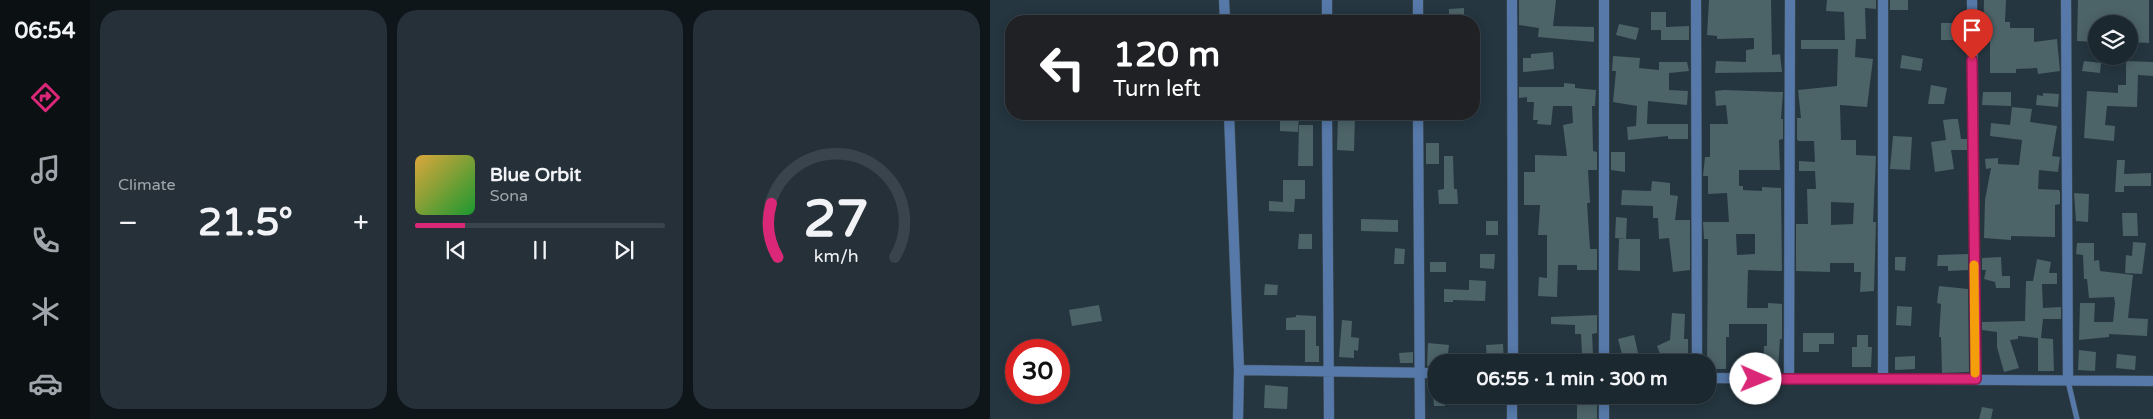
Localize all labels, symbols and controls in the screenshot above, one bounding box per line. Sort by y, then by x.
pin [1951,9,1993,60]
map controls [2088,15,2138,65]
button: layers [2088,15,2138,65]
icon: arrive [1958,16,1986,44]
text: 06:54 [15,18,75,44]
text: 120 m [1113,34,1220,76]
icon: left [1030,35,1095,100]
text: Turn left [1113,76,1201,102]
icon: directions [28,80,63,115]
icon: music [28,152,63,187]
text: Blue Orbit [490,164,581,186]
text: Climate [118,175,176,195]
text: Sona [490,186,528,206]
text: 27 [804,188,869,251]
text: 21.5° [198,200,293,246]
text: − [118,206,138,240]
text: + [353,206,369,240]
icon: phone [28,223,63,258]
icon: previous [442,236,470,264]
icon: pause [526,236,554,264]
icon: next [610,236,638,264]
text: km/h [814,246,859,267]
icon: climate [28,294,63,329]
speed limit sign: 30 [1005,339,1070,404]
position arrow [1729,352,1781,404]
icon: car [28,366,63,401]
text: 06:55 · 1 min · 300 m [1476,368,1668,390]

